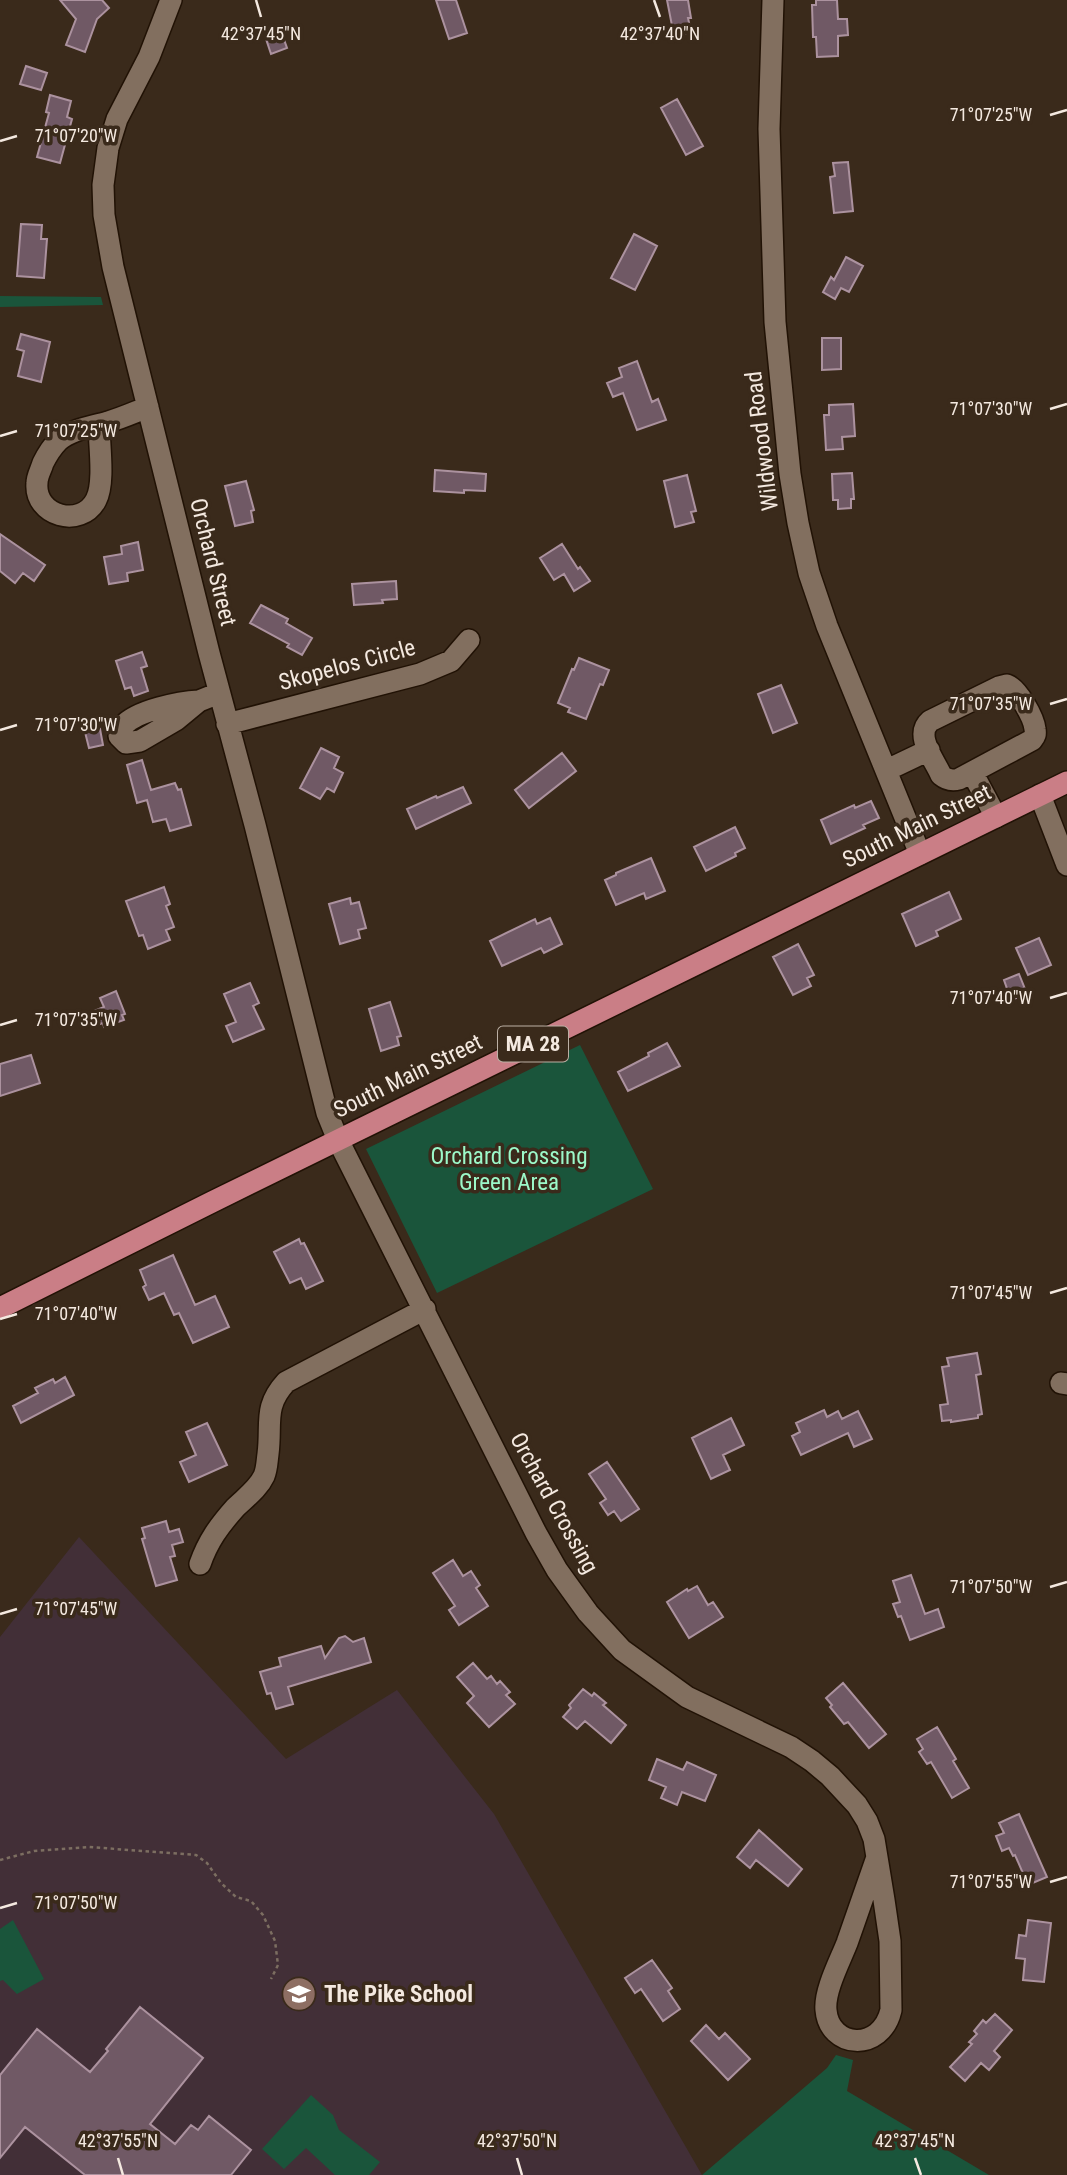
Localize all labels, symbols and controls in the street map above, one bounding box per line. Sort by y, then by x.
text: 42°37'45"N [221,23,301,44]
text: 42°37'40"N [620,23,700,44]
text: 71°07'25"W [950,104,1033,125]
text: 71°07'20"W [35,125,118,146]
street label: Wildwood Road [740,370,784,512]
text: 71°07'30"W [950,398,1033,419]
text: 71°07'25"W [35,420,118,441]
street label: Orchard Street [184,495,242,629]
street label: Skopelos Circle [276,634,418,696]
text: 71°07'35"W [950,693,1033,714]
text: 71°07'30"W [35,714,118,735]
street label: South Main Street [838,778,996,874]
text: 71°07'40"W [950,987,1033,1008]
text: 71°07'35"W [35,1009,118,1030]
road number: MA 28 [498,1026,568,1062]
street label: South Main Street [329,1028,487,1124]
park label: Orchard Crossing Green Area [431,1143,587,1196]
text: 71°07'45"W [950,1282,1033,1303]
text: 71°07'40"W [35,1303,118,1324]
street label: Orchard Crossing [504,1428,604,1578]
text: 71°07'50"W [950,1576,1033,1597]
text: 71°07'45"W [35,1598,118,1619]
text: 71°07'55"W [950,1871,1033,1892]
text: 71°07'50"W [35,1892,118,1913]
school or university icon: The Pike School [280,1975,318,2013]
place label: The Pike School [324,1981,473,2008]
text: 42°37'55"N [78,2130,158,2151]
text: 42°37'50"N [477,2130,557,2151]
text: 42°37'45"N [875,2130,955,2151]

